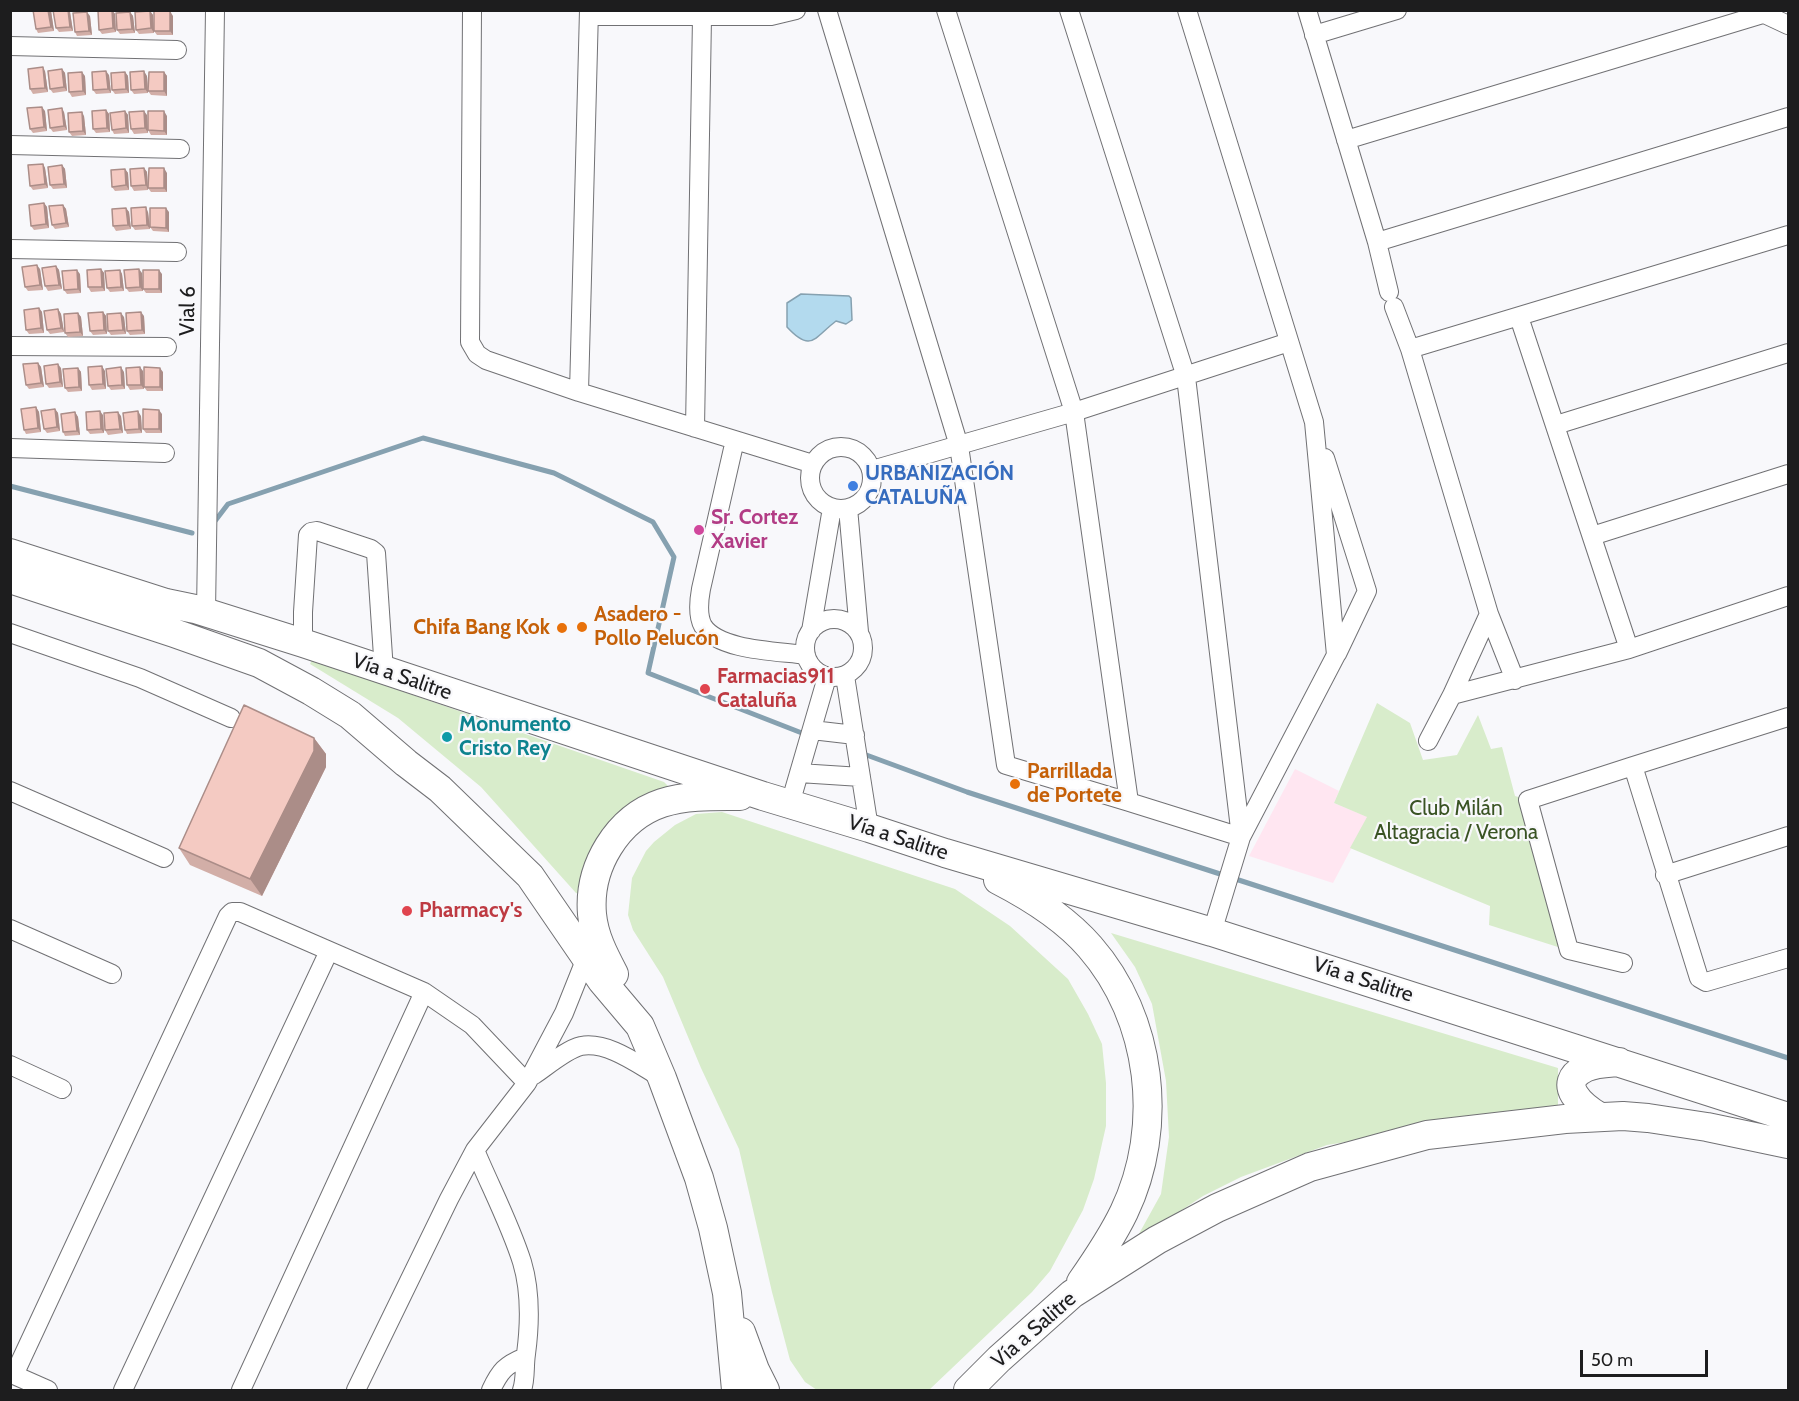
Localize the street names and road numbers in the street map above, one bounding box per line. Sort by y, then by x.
street label: Vial 6 [175,286,201,336]
street label: Vía a Salitre [349,648,455,706]
street label: Vía a Salitre [845,810,951,866]
street label: Vía a Salitre [1310,952,1416,1008]
street label: Vía a Salitre [987,1286,1081,1374]

